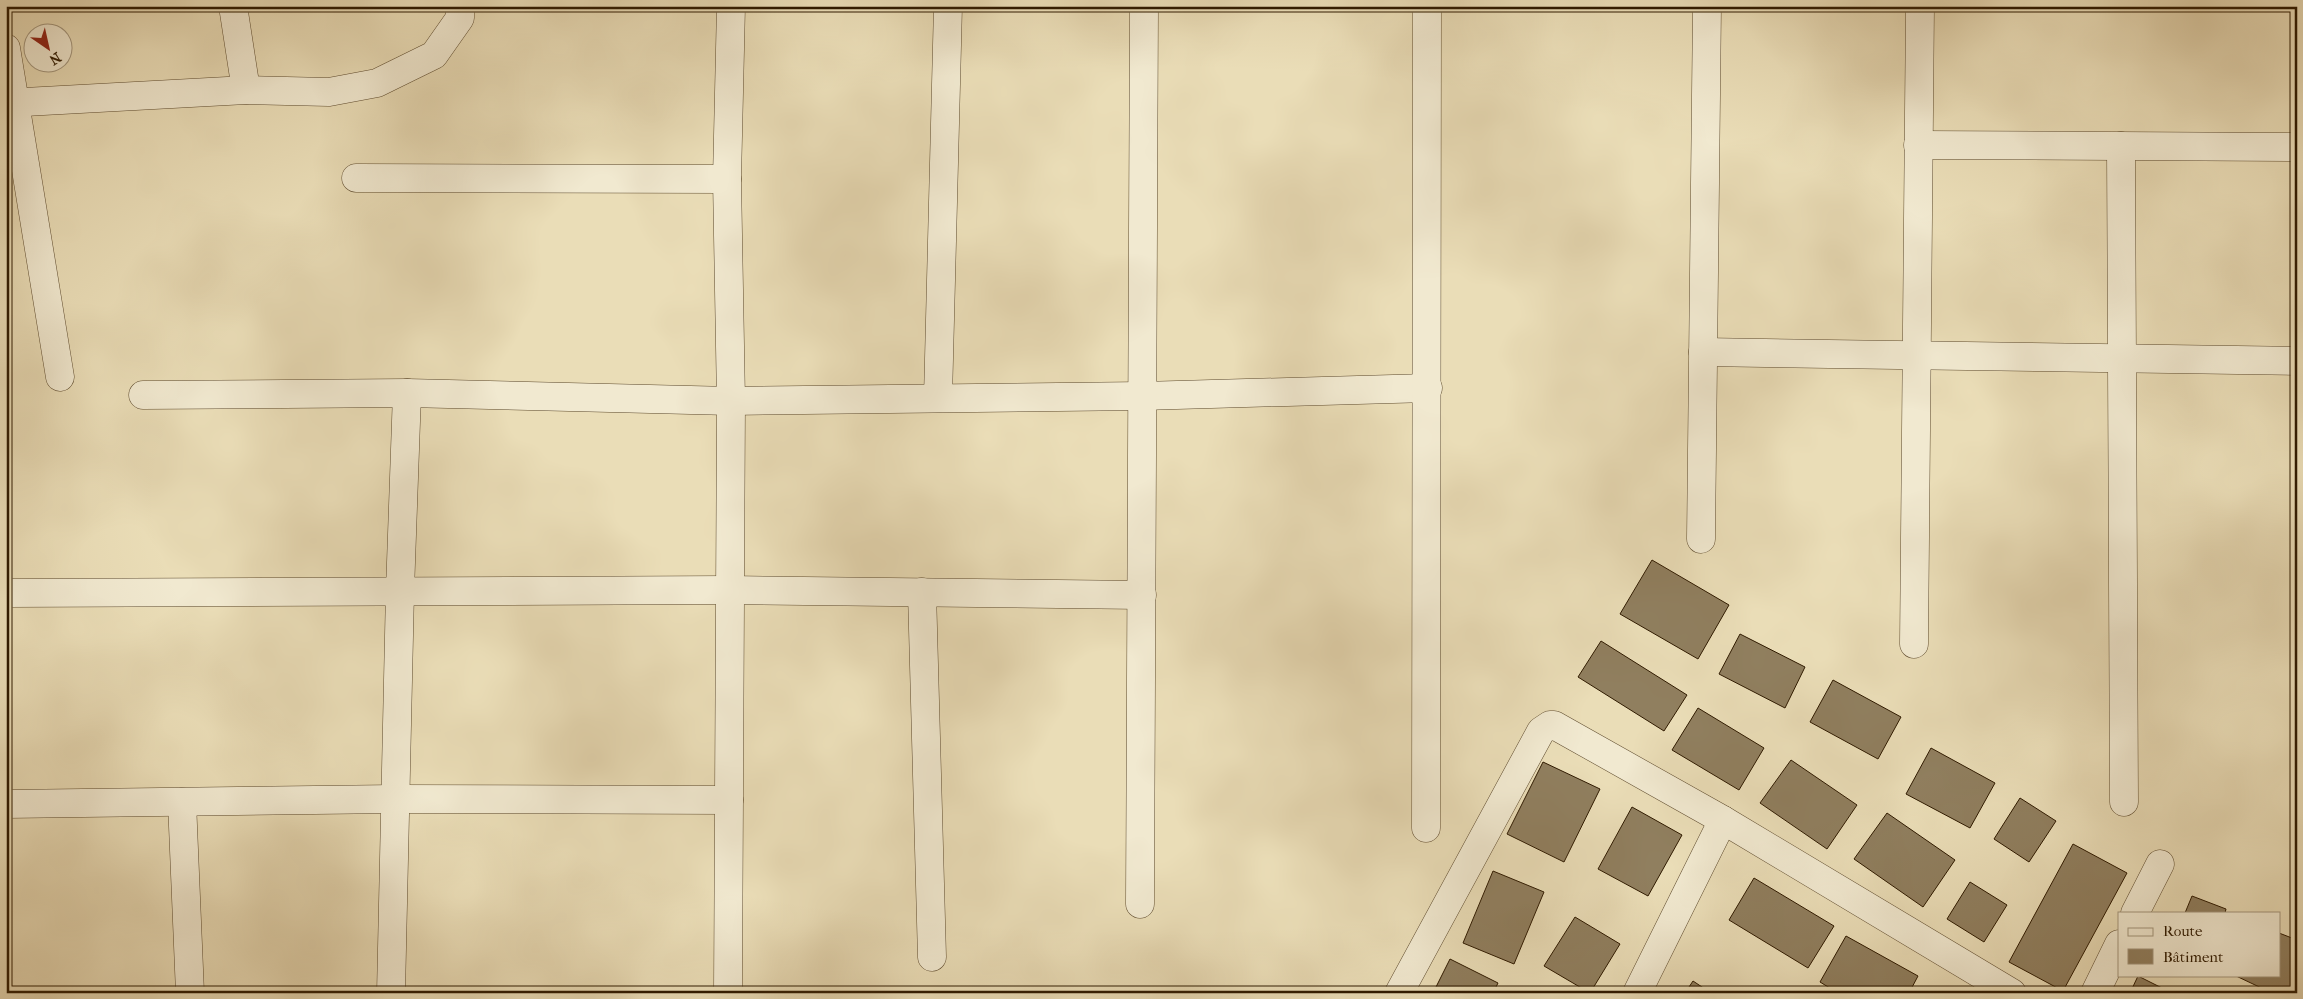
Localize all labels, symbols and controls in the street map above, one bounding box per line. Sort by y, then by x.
north arrow [22,22,72,72]
text: N [46,48,64,69]
legend [2118,912,2280,976]
text: Route [2163,922,2203,940]
text: Bâtiment [2163,948,2224,966]

